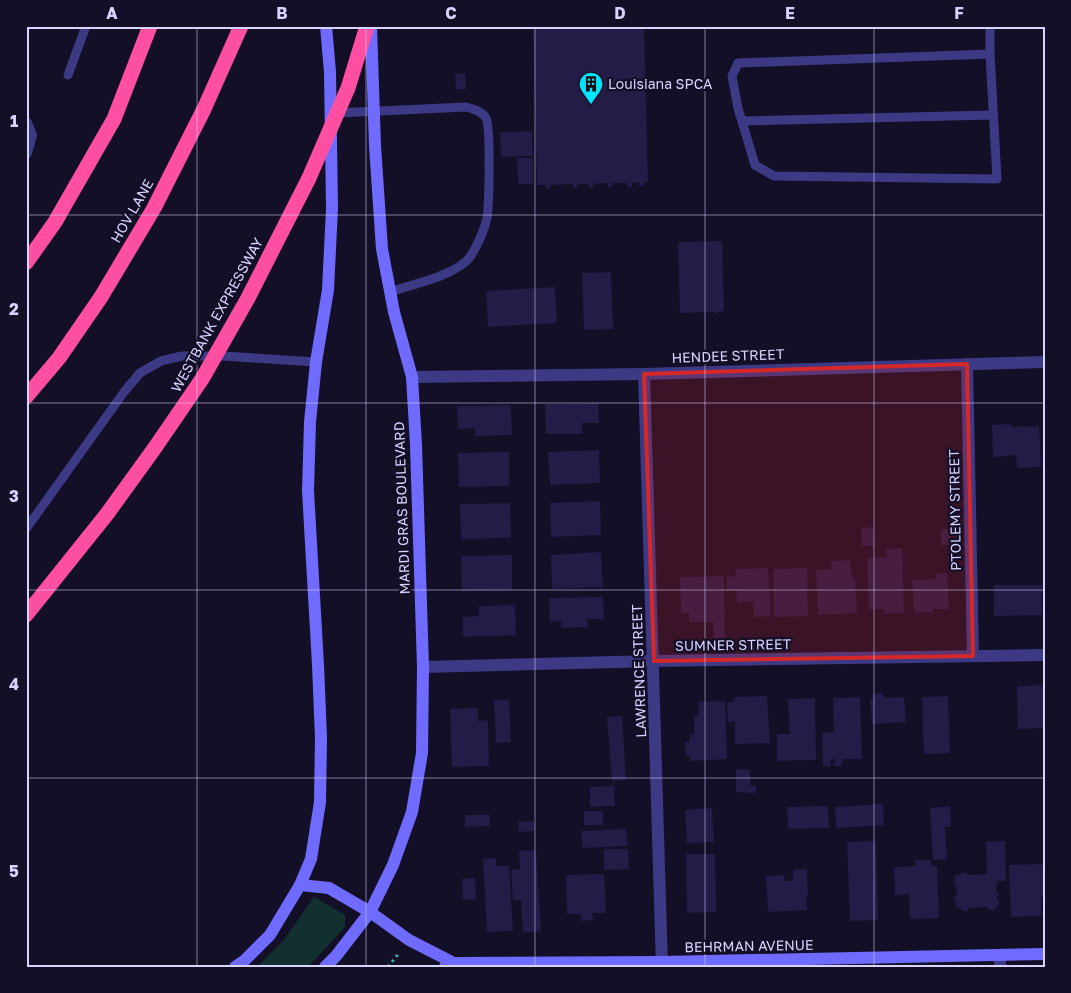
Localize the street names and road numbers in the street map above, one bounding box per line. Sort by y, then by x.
street label: HOV LANE [107,176,157,246]
street label: WESTBANK EXPRESSWAY [167,234,266,395]
street label: HENDEE STREET [671,345,785,366]
street label: MARDI GRAS BOULEVARD [390,421,413,595]
street label: PTOLEMY STREET [945,449,964,571]
street label: LAWRENCE STREET [628,604,649,738]
street label: SUMNER STREET [675,635,792,654]
street label: BEHRMAN AVENUE [684,936,814,955]

